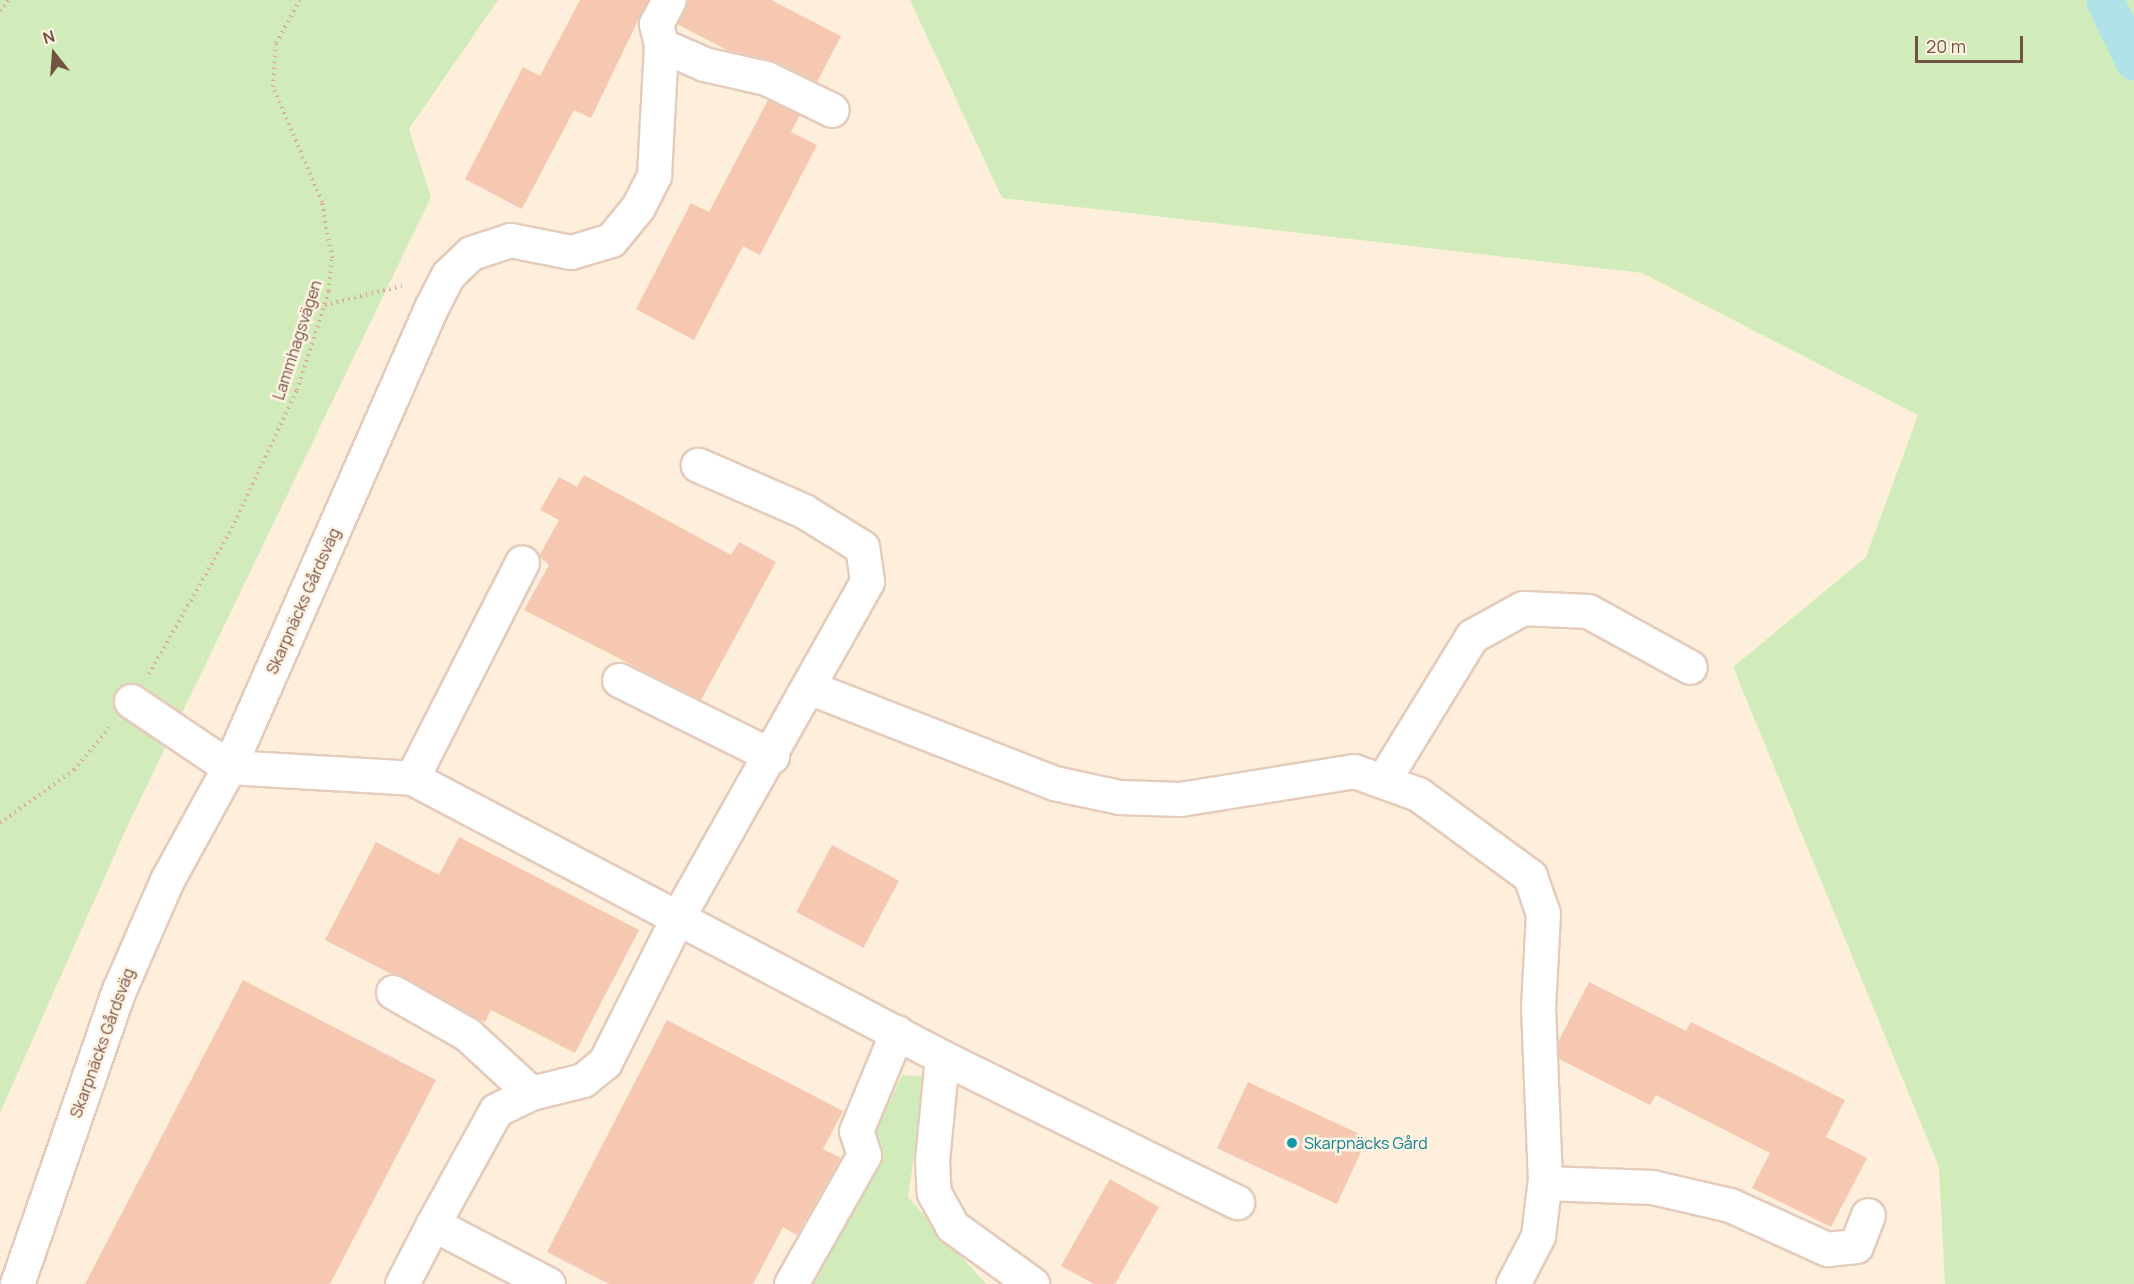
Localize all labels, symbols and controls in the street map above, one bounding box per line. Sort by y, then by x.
north arrow [24,24,84,84]
scale bar [1918,24,2026,62]
text: N [40,25,57,49]
text: 20 m [1926,34,1966,58]
street label: Lammhagsvägen [269,278,325,402]
street label: Skarpnäcks Gårdsväg [262,525,344,677]
street label: Skarpnäcks Gårdsväg [66,966,138,1120]
place label: Skarpnäcks Gård [1304,1133,1428,1153]
marker: Skarpnäcks Gård [1285,1136,1299,1150]

